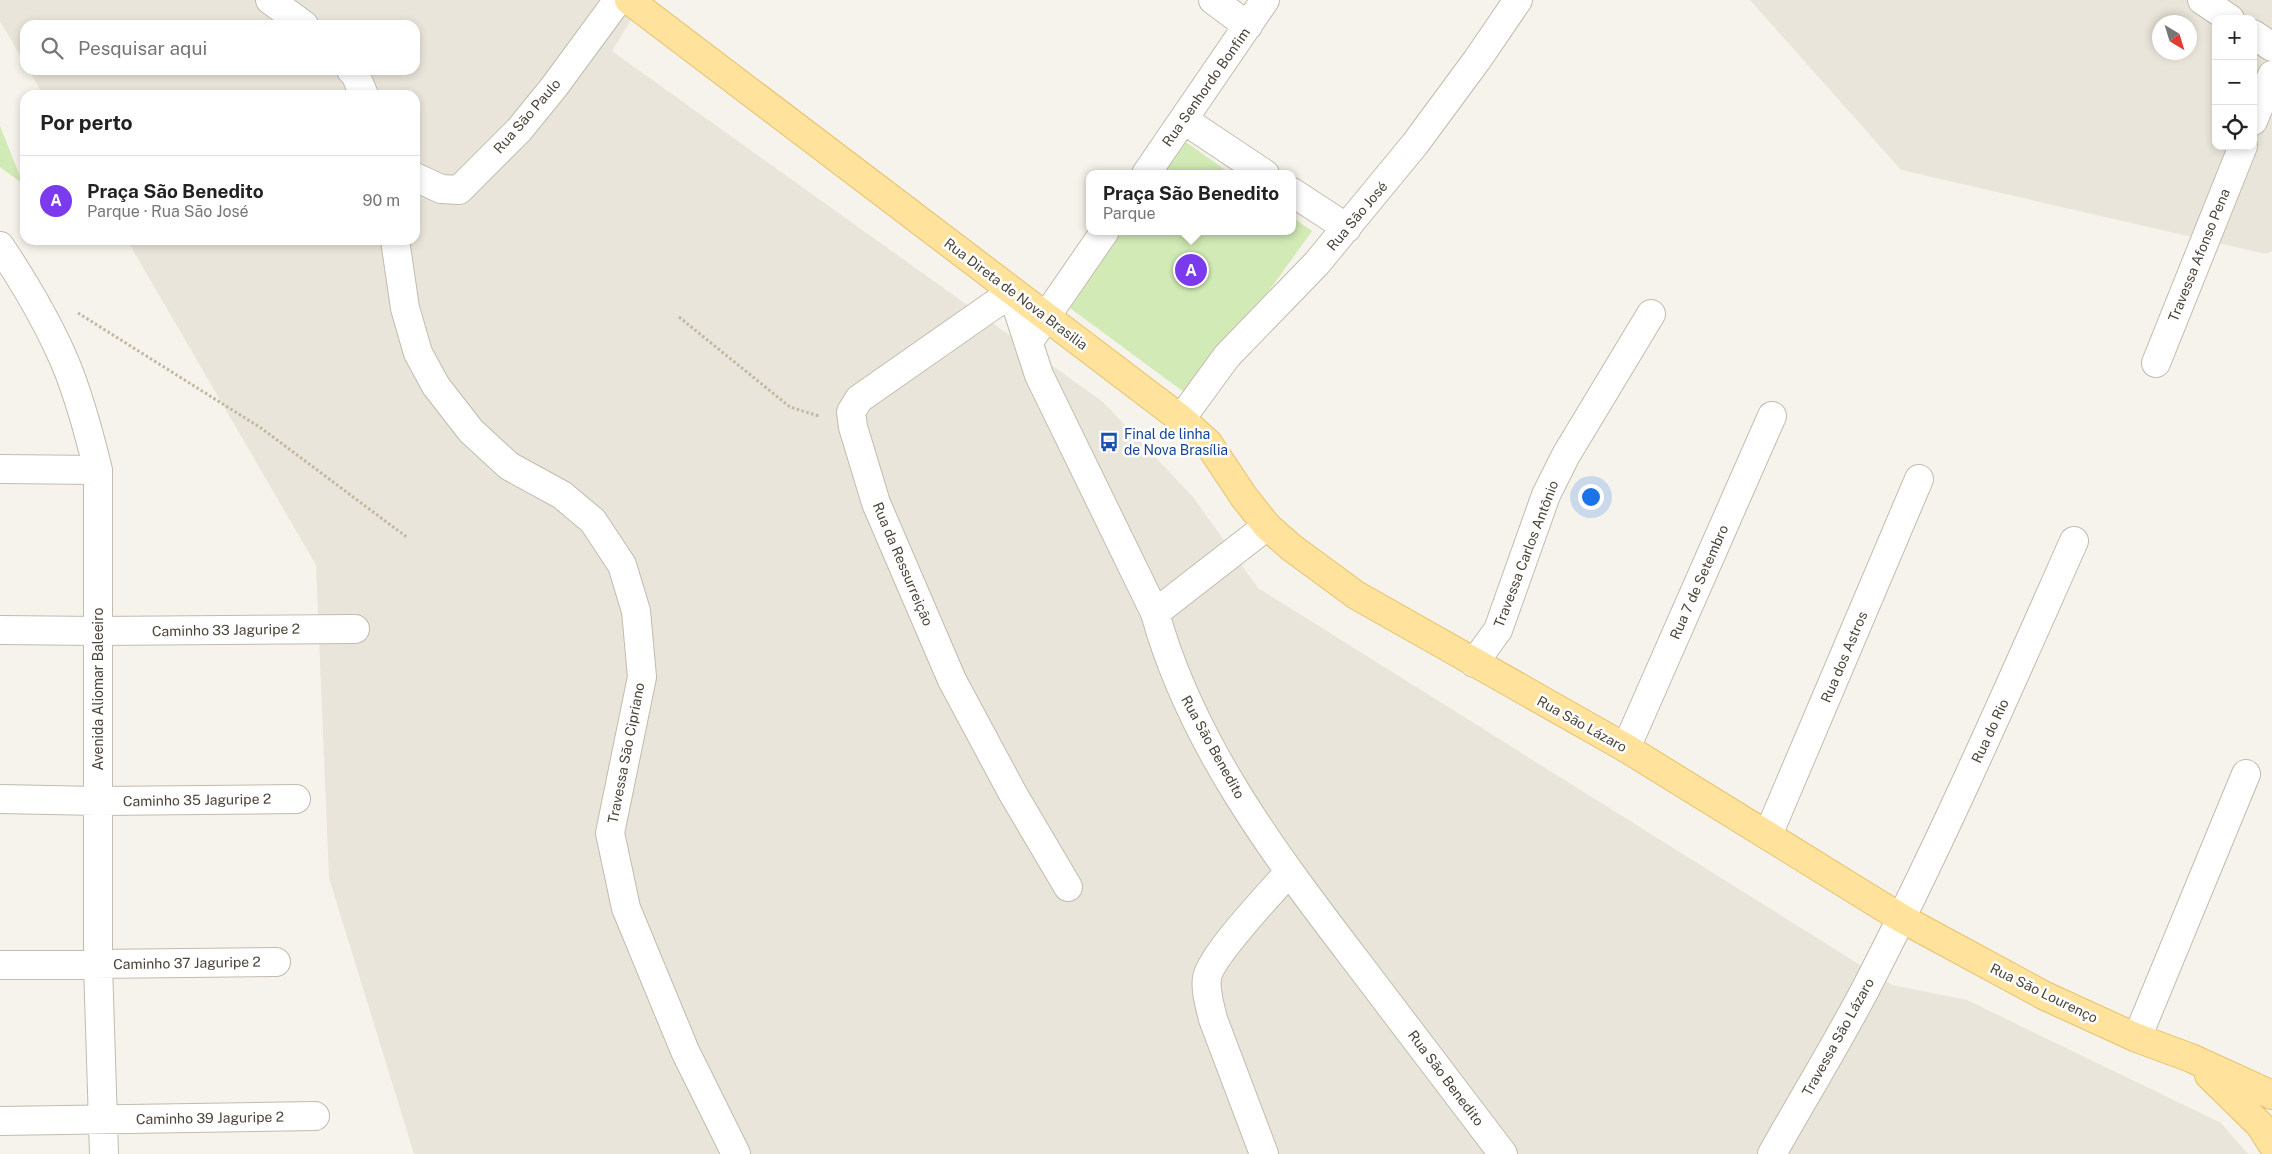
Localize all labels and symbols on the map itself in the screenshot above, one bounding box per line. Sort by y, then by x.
north arrow [2152,15,2197,60]
street label: Rua Senhordo Bonfim [1159,25,1253,149]
street label: Rua São Paulo [490,75,564,157]
street label: Rua São José [1323,178,1391,254]
street label: Travessa Afonso Pena [2165,186,2233,324]
street label: Rua Direta de Nova Brasilia [941,235,1091,353]
pin: A [1175,251,1207,289]
place label: Final de linha de Nova Brasília [1124,426,1228,458]
bus stop icon: Final de linha de Nova Brasília [1098,431,1120,453]
street label: Travessa Carlos Antônio [1491,478,1561,630]
your location [1578,484,1604,510]
street label: Rua da Ressurreição [870,500,936,628]
street label: Rua 7 de Setembro [1667,522,1732,642]
street label: Avenida Aliomar Baleeiro [90,607,106,770]
street label: Rua dos Astros [1818,609,1870,705]
street label: Caminho 33 Jaguripe 2 [152,621,300,639]
street label: Travessa São Cipriano [604,681,648,825]
street label: Rua São Benedito [1178,693,1248,801]
street label: Rua São Lázaro [1534,693,1630,755]
street label: Rua do Rio [1968,696,2012,766]
street label: Caminho 35 Jaguripe 2 [123,791,271,809]
street label: Caminho 37 Jaguripe 2 [113,954,261,972]
street label: Rua São Lourenço [1988,960,2100,1026]
street label: Travessa São Lázaro [1799,975,1877,1099]
street label: Rua São Benedito [1405,1027,1487,1129]
street label: Caminho 39 Jaguripe 2 [136,1109,284,1127]

